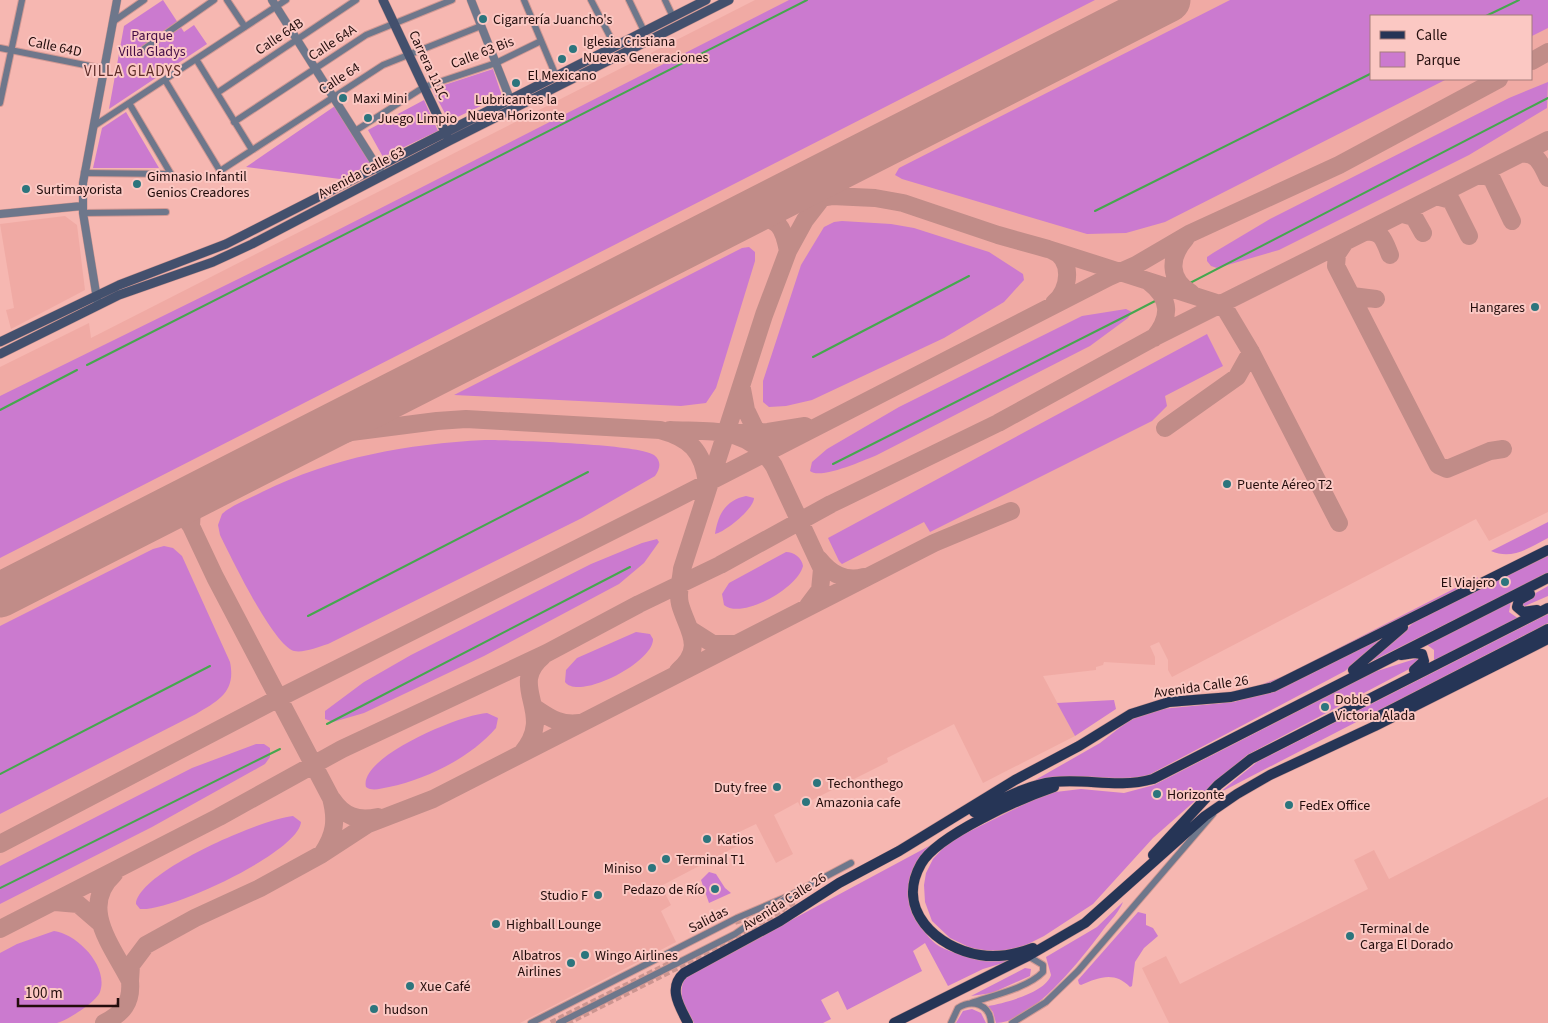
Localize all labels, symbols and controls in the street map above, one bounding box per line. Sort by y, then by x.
place label: Cigarrería Juancho's [493,10,612,30]
street label: Calle 64B [252,13,308,60]
marker: Cigarrería Juancho's [477,13,489,25]
legend [1370,15,1533,80]
street label: Calle 64A [305,20,361,66]
text: Calle [1416,25,1447,46]
park label: Parque Villa Gladys [118,26,186,62]
street label: Carrera 111C [403,27,453,104]
street label: Calle 64D [26,32,84,62]
street label: Calle 63 Bis [448,32,517,74]
place label: Iglesia Cristiana Nuevas Generaciones [583,32,708,68]
marker: Iglesia Cristiana Nuevas Generaciones [567,43,579,55]
text: Parque [1416,50,1460,71]
marker: El Mexicano [556,53,568,65]
street label: Calle 64 [315,58,364,100]
district label: VILLA GLADYS [84,61,182,82]
place label: El Mexicano [527,66,597,86]
marker: Lubricantes la Nueva Horizonte [510,77,522,89]
place label: Maxi Mini [353,89,407,109]
place label: Lubricantes la Nueva Horizonte [467,90,565,126]
marker: Maxi Mini [337,92,349,104]
place label: Juego Limpio [378,109,457,129]
marker: Juego Limpio [362,112,374,124]
street label: Avenida Calle 63 [315,142,408,204]
place label: Gimnasio Infantil Genios Creadores [147,167,249,203]
marker: Gimnasio Infantil Genios Creadores [131,178,143,190]
place label: Surtimayorista [36,180,122,200]
marker: Surtimayorista [20,183,32,195]
place label: Hangares [1470,298,1525,318]
marker: Hangares [1529,301,1541,313]
place label: Puente Aéreo T2 [1237,475,1333,495]
marker: Puente Aéreo T2 [1221,478,1233,490]
place label: El Viajero [1441,573,1495,593]
marker: El Viajero [1499,576,1511,588]
street label: Avenida Calle 26 [1152,670,1250,704]
place label: Doble Victoria Alada [1335,690,1415,726]
marker: Doble Victoria Alada [1319,701,1331,713]
place label: Techonthego [827,774,903,794]
marker: Techonthego [811,777,823,789]
place label: Duty free [714,778,767,798]
marker: Duty free [771,781,783,793]
place label: Horizonte [1167,785,1225,805]
marker: Horizonte [1151,788,1163,800]
place label: Amazonia cafe [816,793,901,813]
marker: Amazonia cafe [800,796,812,808]
place label: FedEx Office [1299,796,1370,816]
marker: FedEx Office [1283,799,1295,811]
place label: Katios [717,830,754,850]
marker: Katios [701,833,713,845]
place label: Terminal T1 [676,850,745,870]
marker: Terminal T1 [660,853,672,865]
place label: Miniso [604,859,642,879]
marker: Miniso [646,862,658,874]
street label: Avenida Calle 26 [739,868,830,936]
place label: Pedazo de Río [623,880,705,900]
marker: Pedazo de Río [709,883,721,895]
place label: Studio F [540,886,588,906]
marker: Studio F [592,889,604,901]
street label: Salidas [685,901,732,938]
place label: Highball Lounge [506,915,601,935]
marker: Highball Lounge [490,918,502,930]
place label: Terminal de Carga El Dorado [1360,919,1453,955]
marker: Terminal de Carga El Dorado [1344,930,1356,942]
place label: Albatros Airlines [513,946,561,982]
place label: Wingo Airlines [595,946,678,966]
marker: Wingo Airlines [579,949,591,961]
marker: Albatros Airlines [565,957,577,969]
scale bar [18,976,118,1008]
place label: Xue Café [420,977,470,997]
marker: Xue Café [404,980,416,992]
text: 100 m [25,983,63,1004]
place label: hudson [384,1000,428,1020]
marker: hudson [368,1003,380,1015]

